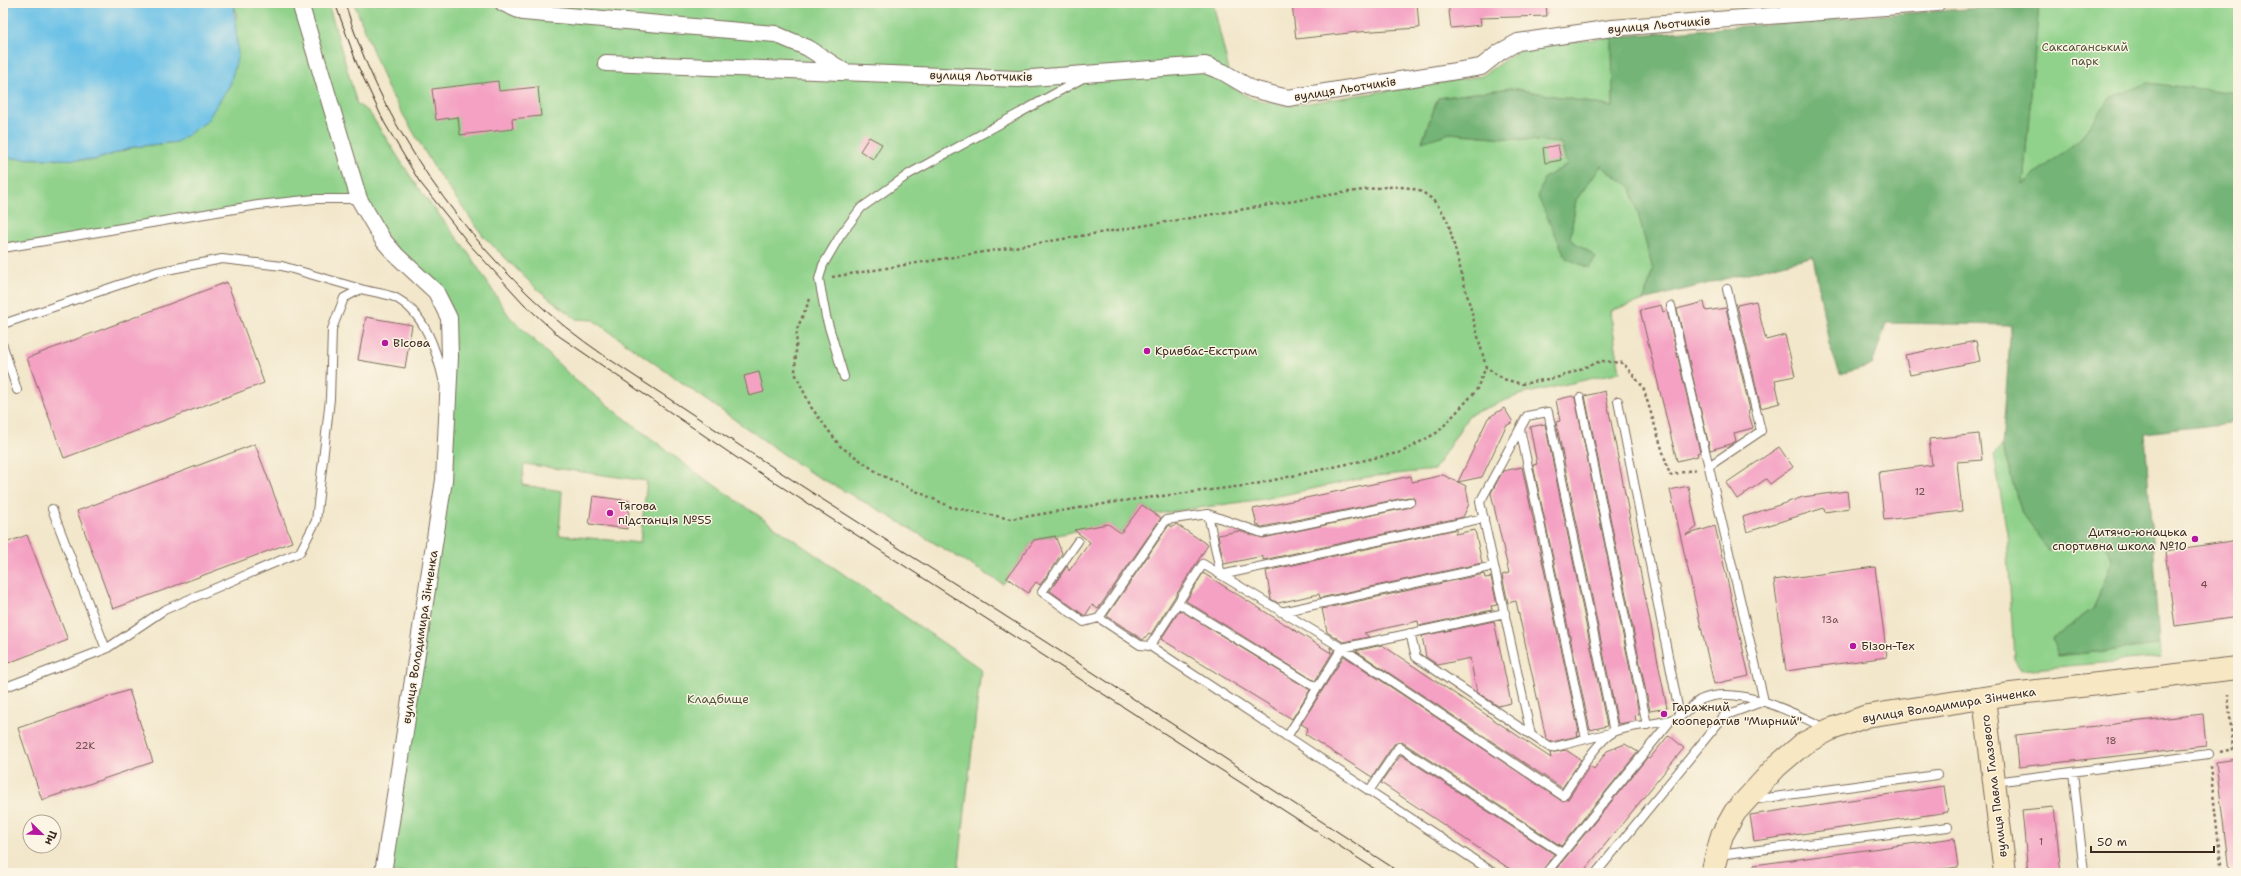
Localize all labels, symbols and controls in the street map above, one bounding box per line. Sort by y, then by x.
street label: вулиця Льотчиків [1607,13,1711,37]
park label: Саксаганський парк [2042,39,2129,69]
street label: вулиця Льотчиків [929,67,1033,85]
street label: вулиця Льотчиків [1293,73,1397,105]
place label: Вісова [393,335,431,351]
marker: Вісова [380,338,390,348]
place label: Кривбас-Екстрим [1155,343,1257,359]
marker: Кривбас-Екстрим [1142,346,1152,356]
house number: 12 [1915,485,1925,498]
place label: Тягова підстанція №55 [618,498,712,528]
marker: Тягова підстанція №55 [605,508,615,518]
place label: Дитячо-юнацька спортивна школа №10 [2052,524,2188,554]
marker: Дитячо-юнацька спортивна школа №10 [2190,534,2200,544]
street label: вулиця Володимира Зінченка [398,549,442,725]
house number: 4 [2201,578,2208,591]
house number: 13а [1822,613,1839,626]
place label: Бізон-Тех [1861,638,1915,654]
marker: Бізон-Тех [1848,641,1858,651]
street label: вулиця Володимира Зінченка [1861,683,2037,727]
park label: Кладбище [687,691,749,707]
place label: Гаражний кооператив "Мирний" [1672,699,1802,729]
marker: Гаражний кооператив "Мирний" [1659,709,1669,719]
street label: вулиця Павла Глазового [1977,714,2011,858]
house number: 18 [2105,734,2117,747]
house number: 22К [75,739,96,752]
north arrow [22,814,62,854]
text: Пн [41,828,60,847]
scale bar [2091,828,2214,854]
text: 50 m [2097,834,2127,850]
house number: 1 [2039,835,2043,848]

